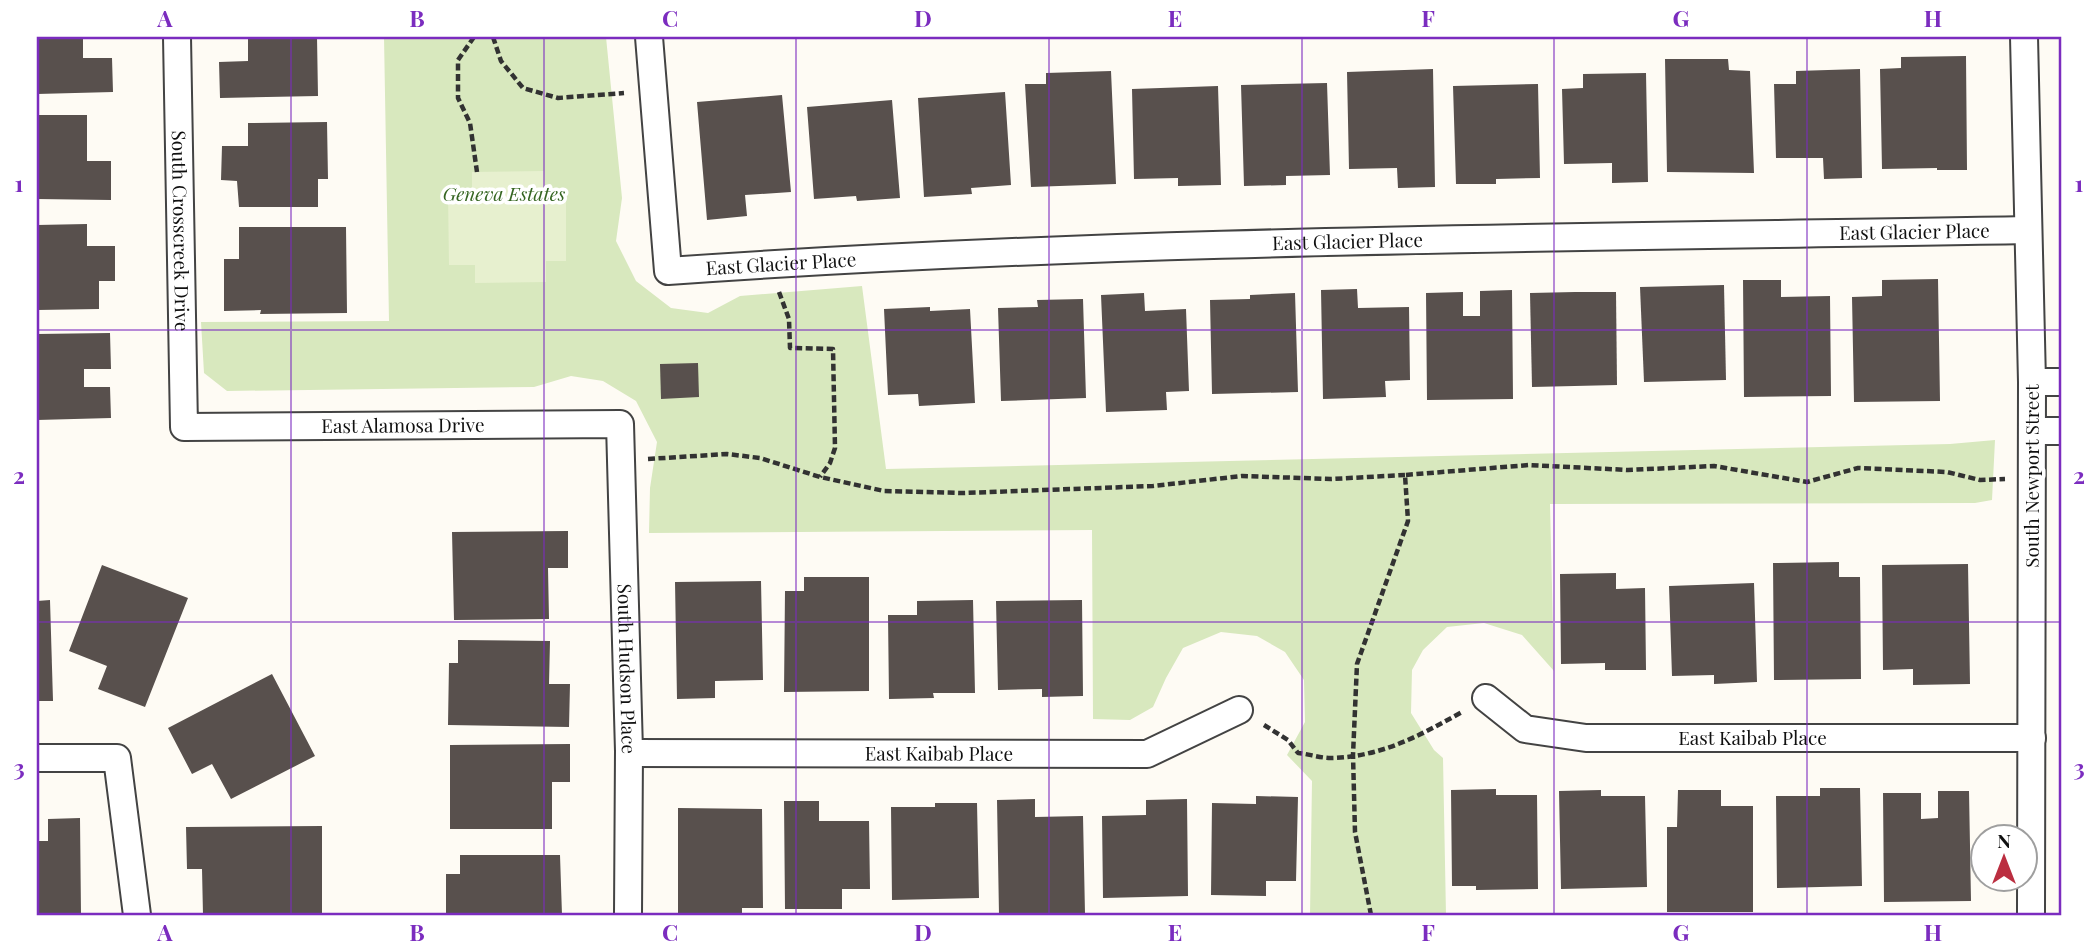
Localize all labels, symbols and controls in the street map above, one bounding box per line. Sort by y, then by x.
text: A [156,2,173,33]
text: B [409,2,425,33]
text: C [662,2,678,33]
text: D [914,2,932,33]
text: E [1168,2,1182,33]
text: F [1421,2,1435,33]
text: G [1673,2,1690,33]
text: H [1924,2,1942,33]
street label: South Crosscreek Drive [167,130,196,332]
text: 1 [15,167,24,198]
text: 1 [2075,167,2084,198]
park label: Geneva Estates [443,180,565,206]
street label: East Glacier Place [1839,217,1990,245]
street label: East Glacier Place [1272,226,1423,255]
street label: East Glacier Place [705,245,857,280]
street label: South Newport Street [2018,384,2044,568]
street label: East Alamosa Drive [321,411,485,438]
text: 2 [13,459,25,490]
text: 2 [2073,459,2085,490]
street label: South Hudson Place [612,583,643,754]
street label: East Kaibab Place [1678,724,1827,750]
street label: East Kaibab Place [865,739,1013,766]
text: 3 [13,751,25,782]
text: 3 [2073,751,2085,782]
north arrow [1968,822,2038,892]
text: N [1997,827,2011,853]
text: A [156,916,173,947]
text: B [409,916,425,947]
text: C [662,916,678,947]
text: D [914,916,932,947]
text: E [1168,916,1182,947]
text: F [1421,916,1435,947]
text: G [1673,916,1690,947]
text: H [1924,916,1942,947]

